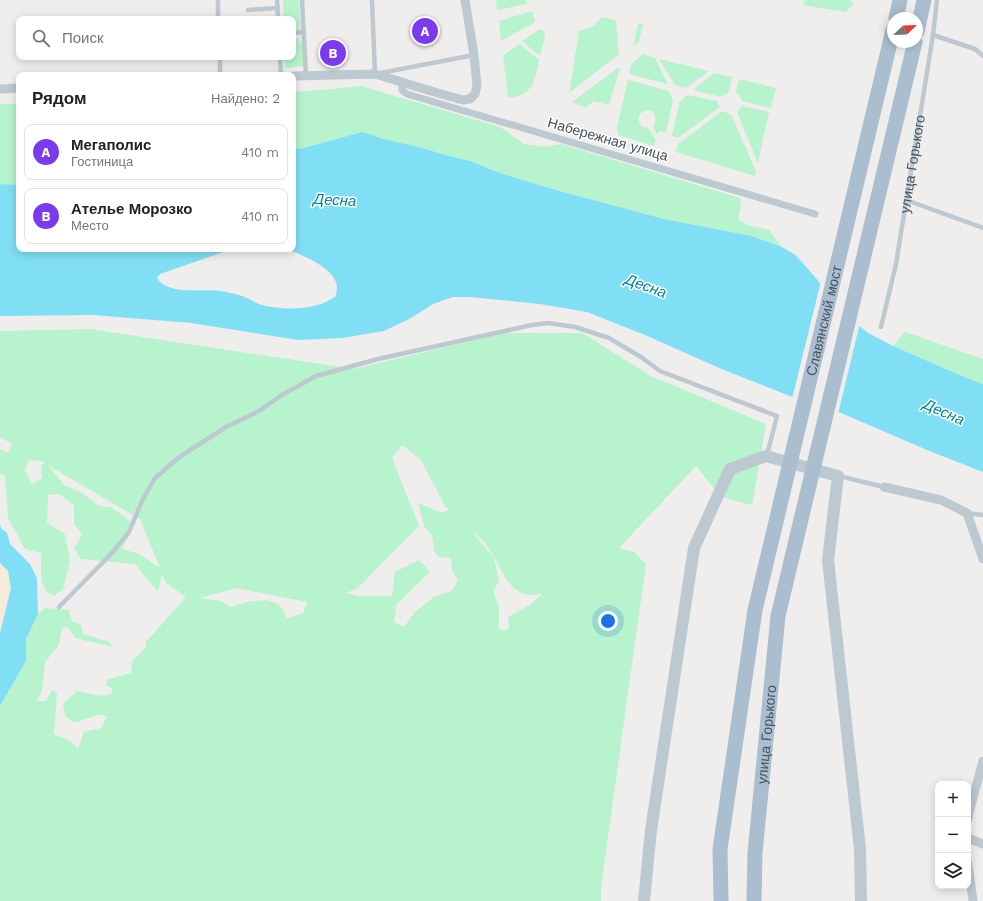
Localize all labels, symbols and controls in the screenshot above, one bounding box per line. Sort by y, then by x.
north arrow [887,12,923,48]
search box [16,16,296,60]
pin: A [412,16,438,46]
icon: search [30,27,52,49]
text: Поиск [62,29,104,47]
pin: B [320,38,346,68]
text: Рядом [32,88,87,108]
text: Найдено: 2 [211,91,280,106]
street label: улица Горького [896,113,928,214]
street label: Набережная улица [546,114,670,164]
text: Мегаполис [71,136,151,154]
text: A [42,145,50,160]
text: 410 m [241,145,279,160]
text: Гостиница [71,154,133,169]
water label: Десна [311,190,357,210]
text: Ателье Морозко [71,200,192,218]
text: B [42,209,50,224]
text: 410 m [241,209,279,224]
text: Место [71,218,109,233]
street label: Славянский мост [803,263,845,378]
water label: Десна [621,270,669,302]
water label: Десна [919,394,967,429]
your location [598,611,618,631]
street label: улица Горького [754,684,779,785]
map controls [935,781,971,889]
button: + [935,781,971,817]
button: − [935,817,971,853]
button: layers [935,853,971,889]

